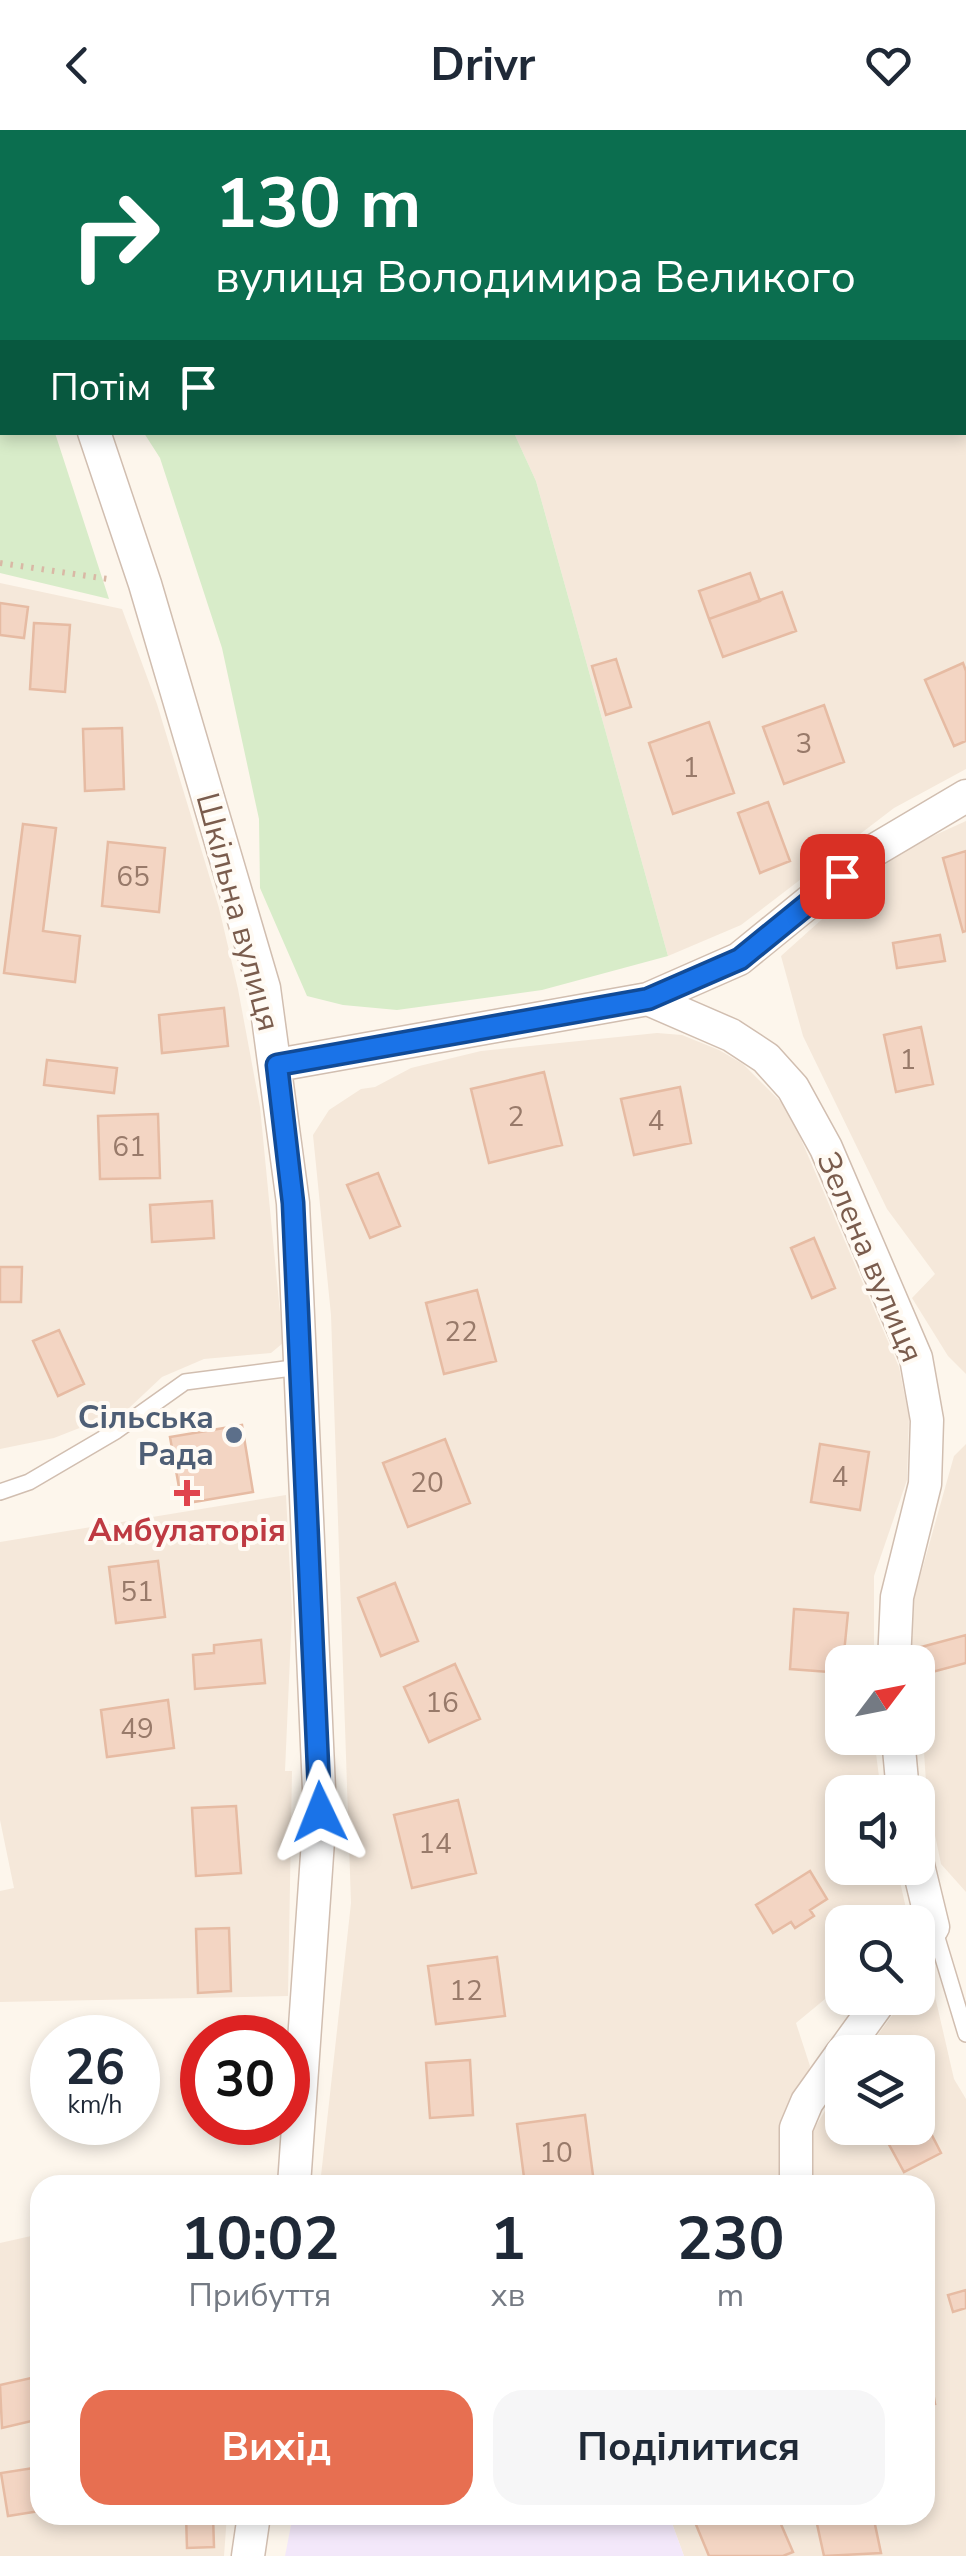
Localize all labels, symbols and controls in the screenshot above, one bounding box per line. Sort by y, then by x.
text: Drivr [431,35,535,96]
icon: back [50,38,105,93]
icon: heart [861,38,916,93]
text: 130 m [215,156,421,252]
icon: right [50,170,180,300]
text: вулиця Володимира Великого [215,247,856,308]
icon: arrive [171,360,226,415]
text: Потім [50,362,151,413]
house number: 3 [796,725,812,763]
house number: 1 [683,749,699,787]
street label: Шкільна вулиця [186,788,290,1036]
pin [800,834,885,919]
icon: arrive [815,849,870,904]
house number: 65 [116,858,150,896]
house number: 1 [900,1041,916,1079]
house number: 2 [508,1098,524,1136]
house number: 4 [648,1102,664,1140]
house number: 61 [112,1128,146,1166]
street label: Зелена вулиця [806,1145,934,1369]
house number: 22 [444,1313,478,1351]
place label: Сільська Рада [78,1396,214,1476]
marker: Сільська Рада [223,1424,245,1446]
house number: 4 [832,1458,848,1496]
house number: 20 [410,1464,444,1502]
marker: Амбулаторія [174,1480,200,1506]
place label: Амбулаторія [88,1509,286,1552]
house number: 51 [120,1573,154,1611]
north arrow [825,1645,935,1755]
map controls [825,1645,935,2145]
house number: 16 [425,1684,459,1722]
house number: 49 [120,1710,154,1748]
position arrow [268,1760,372,1864]
button: sound [825,1775,935,1885]
house number: 14 [418,1825,452,1863]
button: search [825,1905,935,2015]
house number: 12 [449,1972,483,2010]
speed limit sign: 30 [180,2015,310,2145]
text: 26 [65,2033,125,2102]
button: layers [825,2035,935,2145]
text: km/h [67,2088,123,2122]
house number: 10 [539,2134,573,2172]
text: 10:02 [181,2198,339,2280]
text: 1 [490,2198,526,2280]
text: 230 [676,2198,784,2280]
text: Прибуття [189,2274,331,2317]
text: хв [491,2274,525,2317]
text: m [717,2274,744,2317]
button: Вихід [80,2390,473,2505]
button: Поділитися [493,2390,885,2505]

